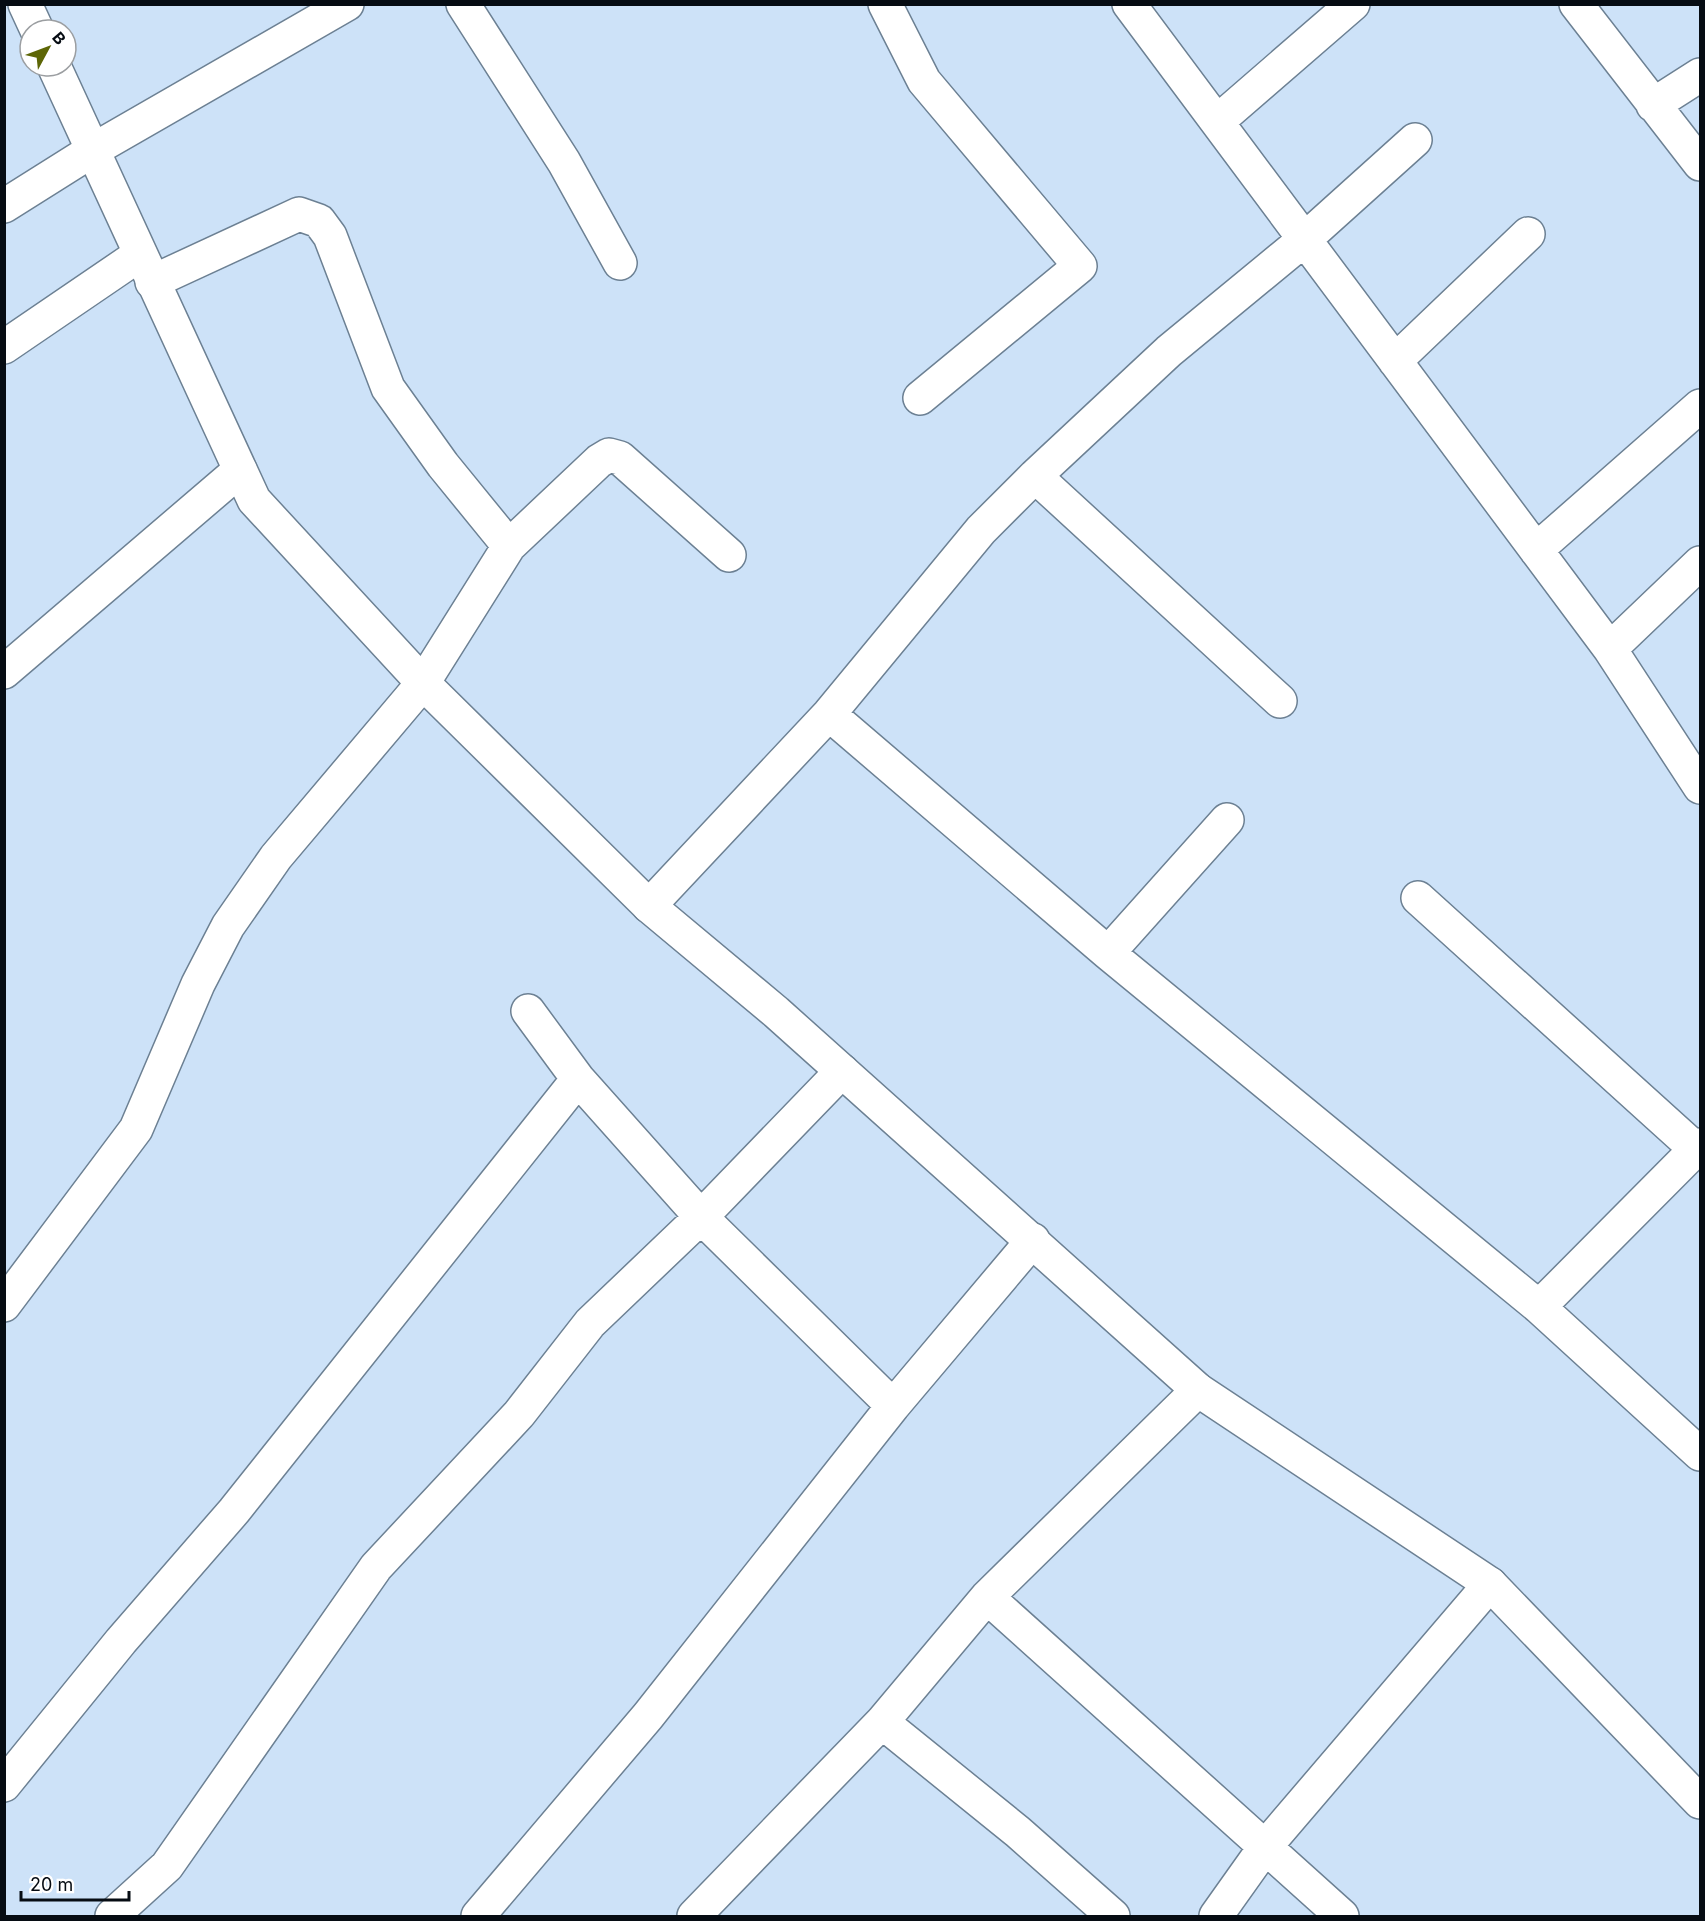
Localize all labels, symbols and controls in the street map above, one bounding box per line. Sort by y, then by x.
north arrow [18,18,78,78]
text: B [48,28,70,49]
scale bar [21,1864,129,1902]
text: 20 m [30,1874,73,1895]

